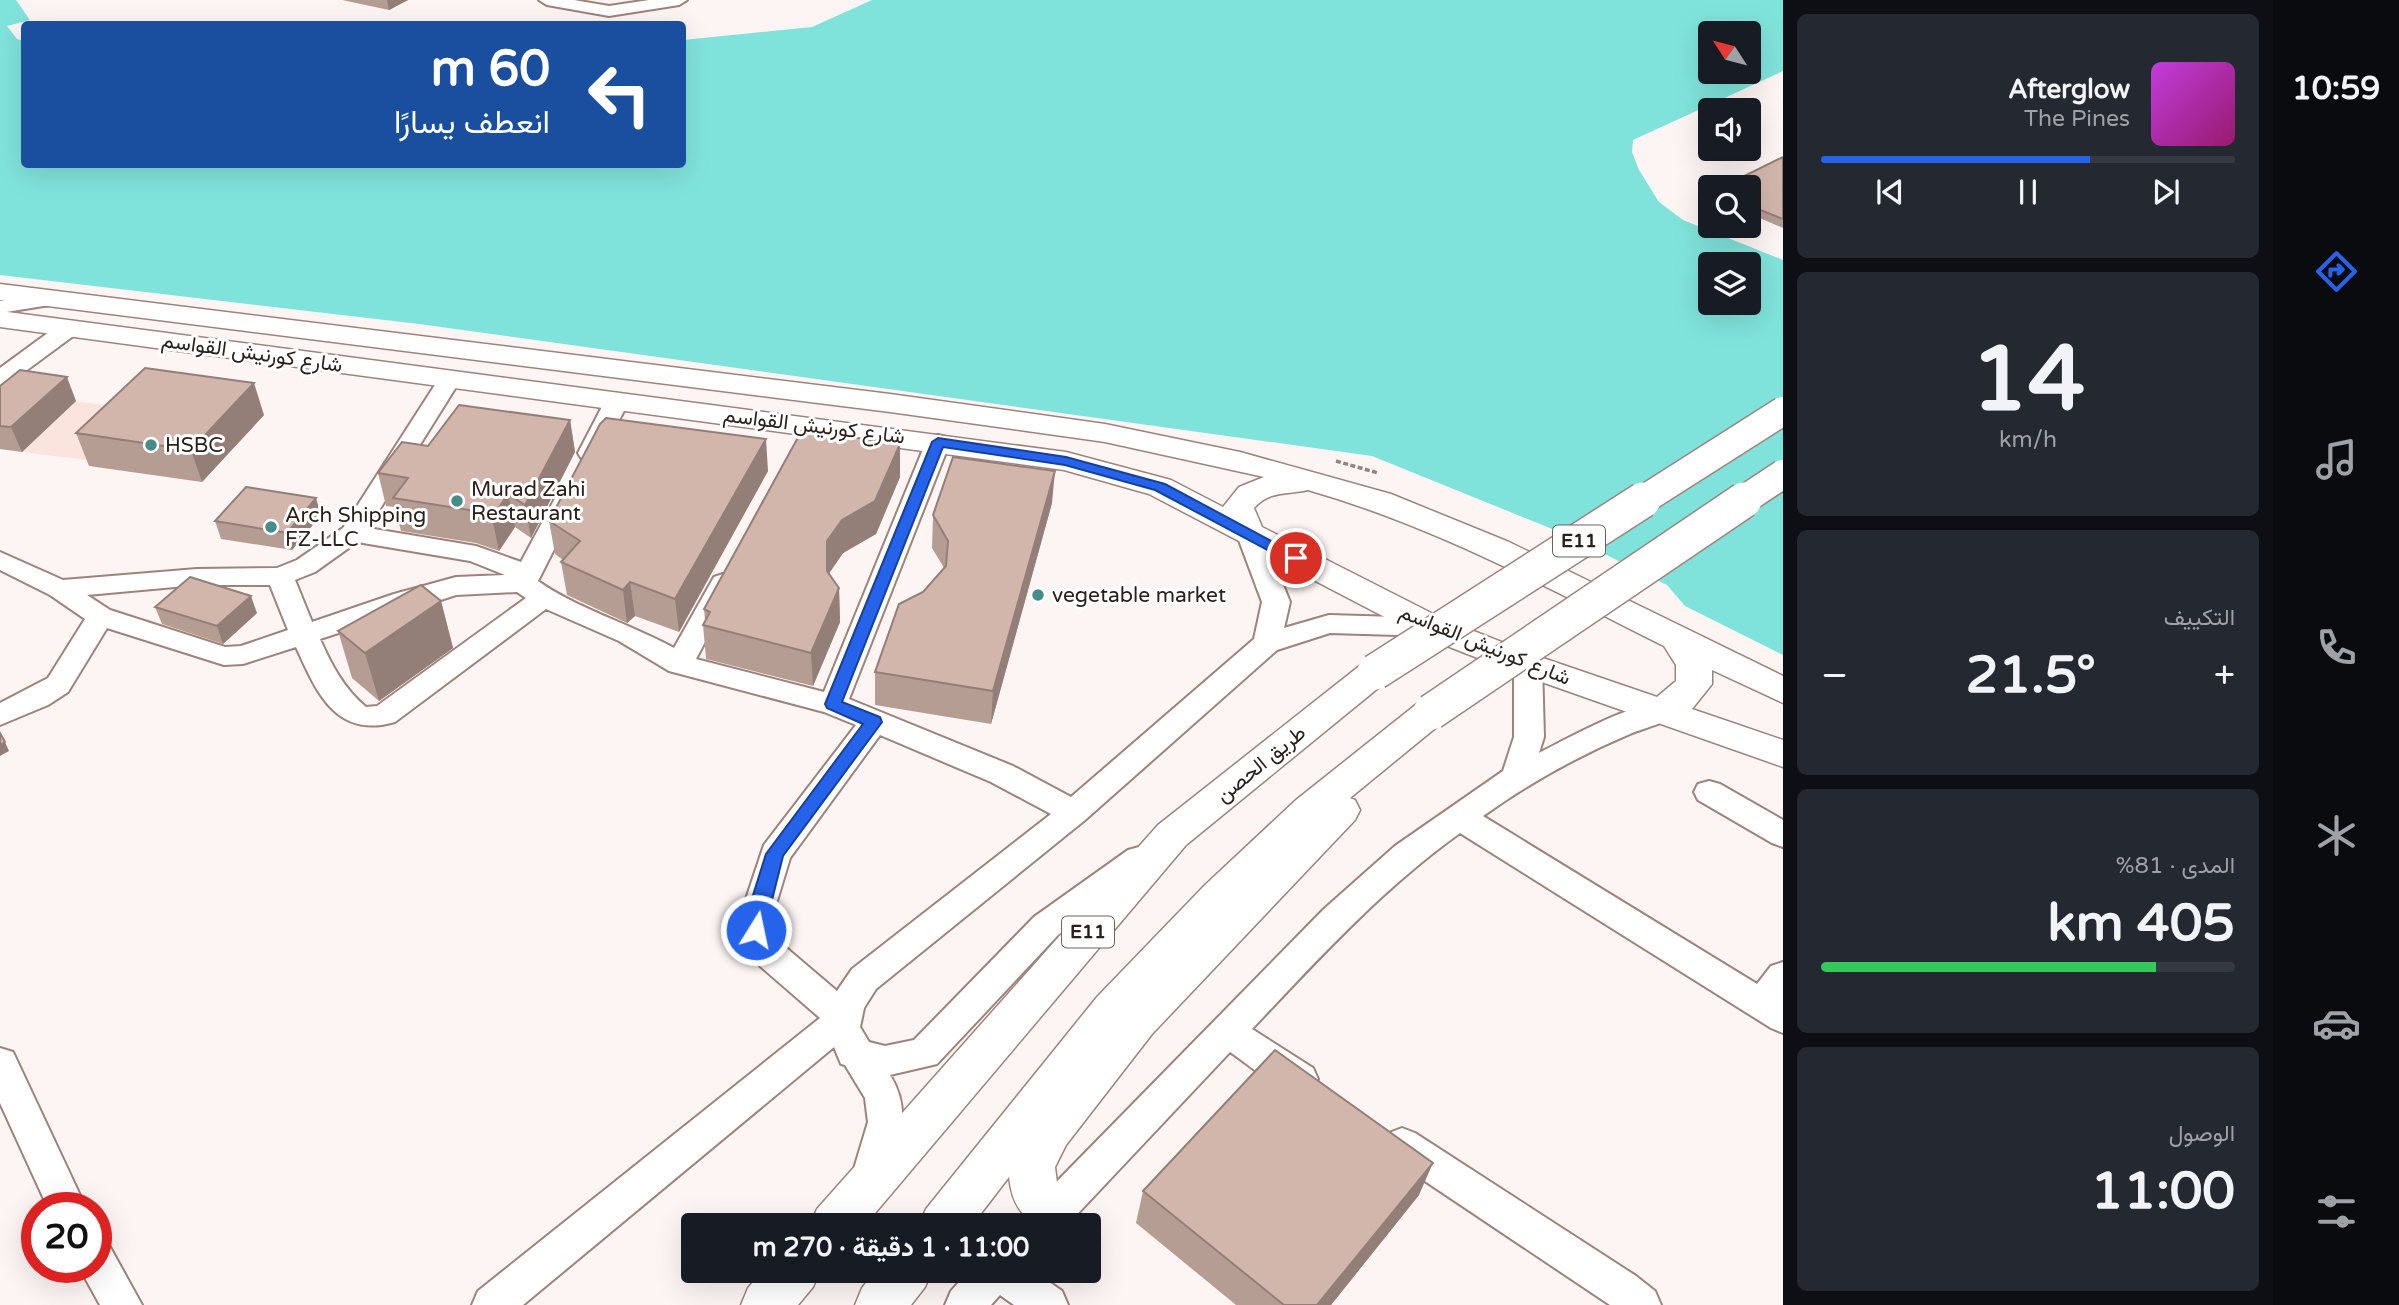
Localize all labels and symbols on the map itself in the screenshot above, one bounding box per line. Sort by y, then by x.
north arrow [1698,21,1760,84]
street label: شارع كورنيش القواسم [160,328,344,379]
street label: شارع كورنيش القواسم [722,402,906,451]
place label: HSBC [165,433,223,458]
marker: HSBC [143,437,159,453]
place label: Murad Zahi Restaurant [471,477,586,526]
marker: Murad Zahi Restaurant [449,493,465,509]
place label: Arch Shipping FZ-LLC [285,503,426,552]
marker: Arch Shipping FZ-LLC [263,519,279,535]
road number: E11 [1553,526,1605,556]
pin [1266,528,1326,588]
place label: vegetable market [1052,583,1226,608]
marker: vegetable market [1030,587,1046,603]
street label: شارع كورنيش القواسم [1395,599,1574,692]
street label: طريق الحصن [1211,720,1311,808]
position arrow [719,893,793,967]
road number: E11 [1062,916,1114,948]
speed limit sign: 20 [21,1192,112,1283]

